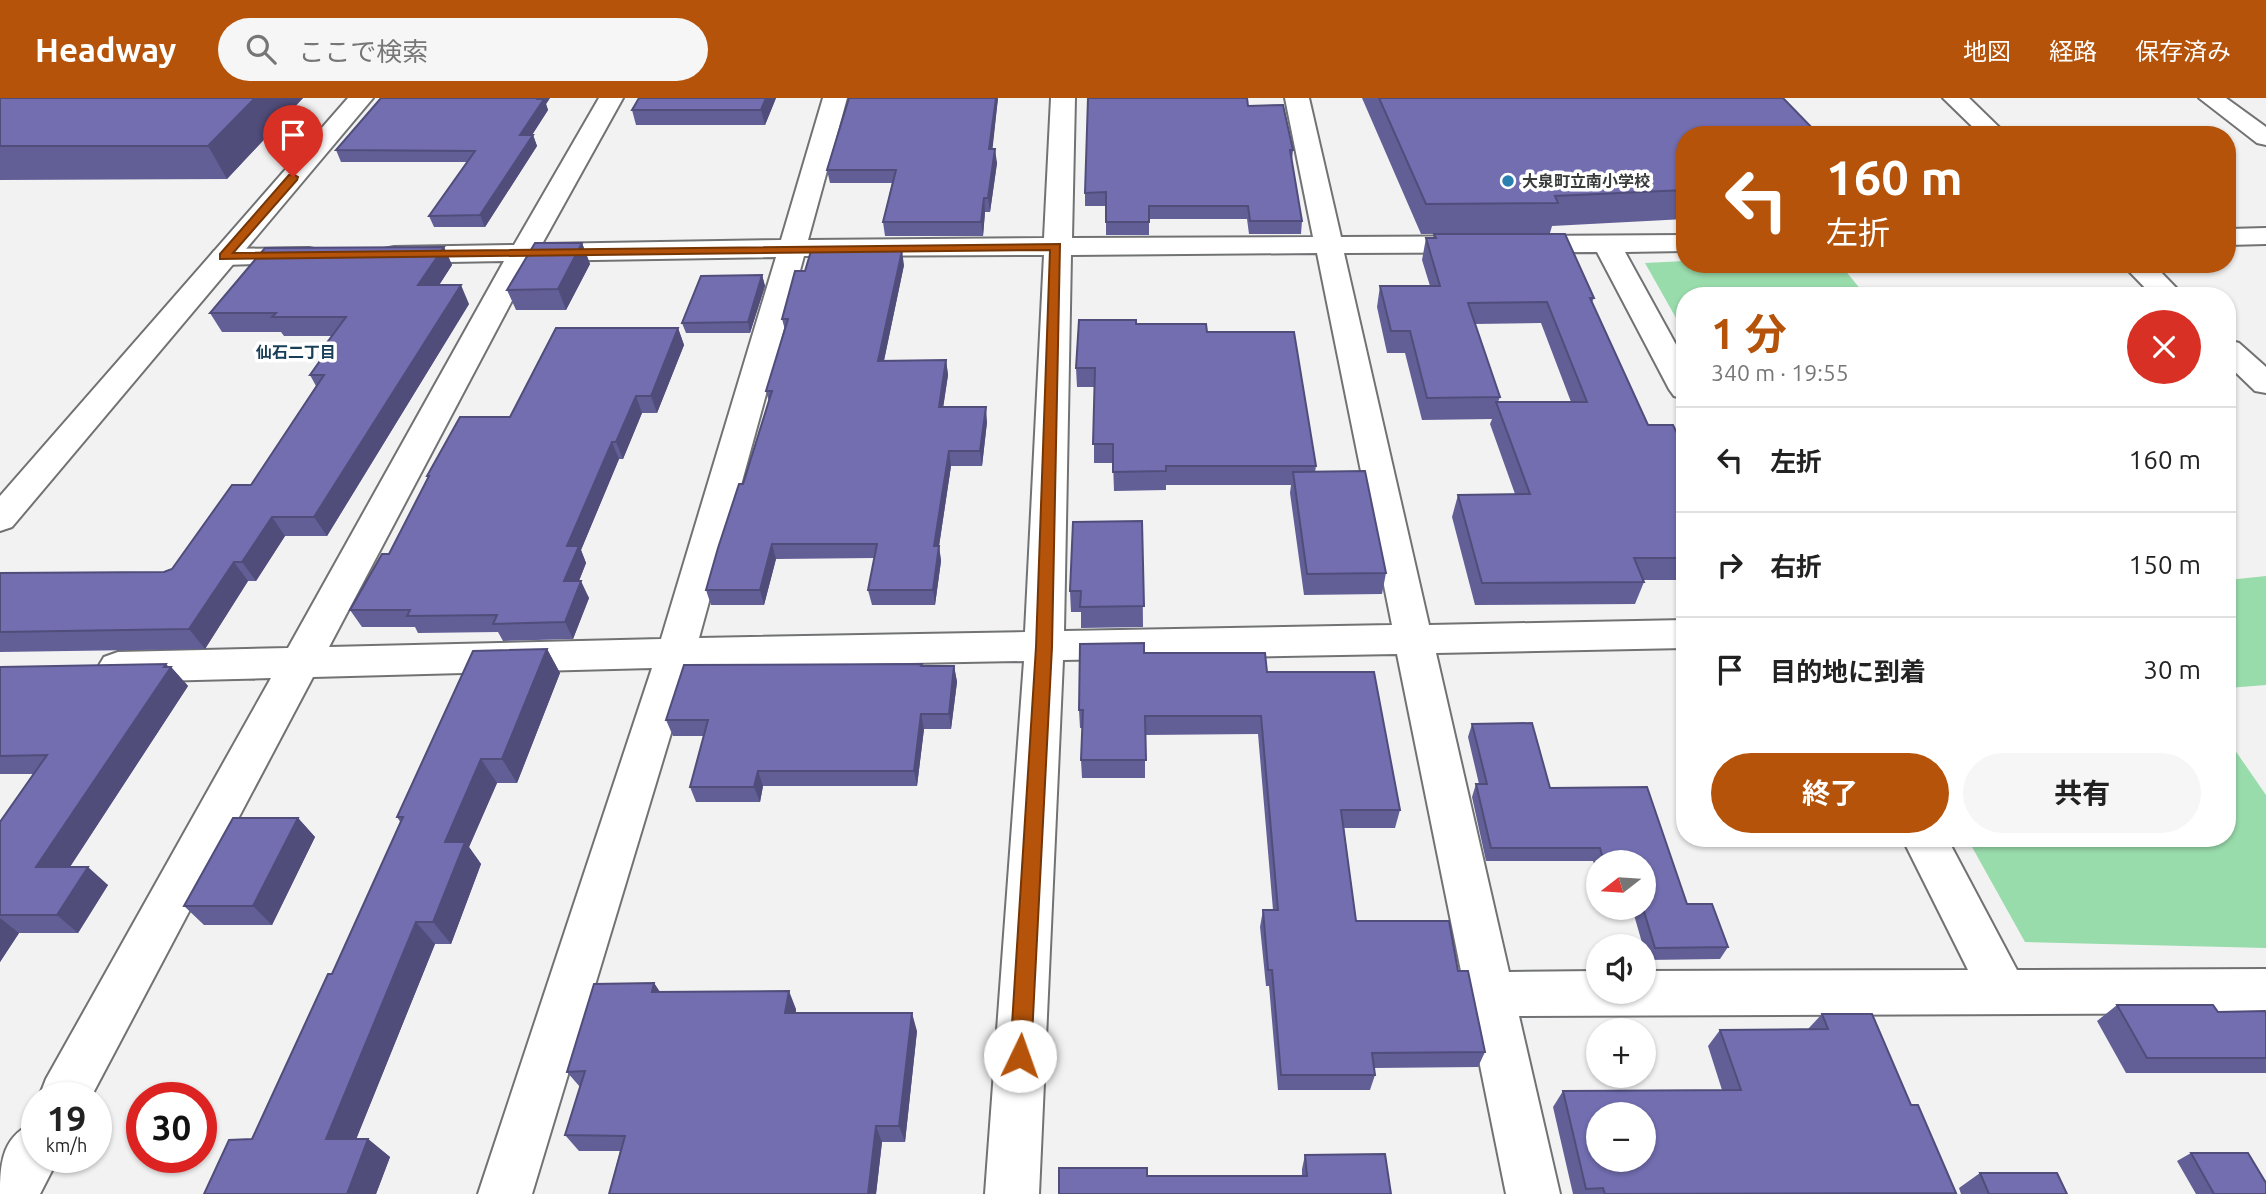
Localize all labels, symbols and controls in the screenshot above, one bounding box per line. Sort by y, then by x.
search box [218,18,708,81]
icon: search [242,30,280,68]
text: Headway [35,31,176,68]
text: ここで検索 [298,37,428,66]
text: 地図 [1963,38,2011,65]
text: 経路 [2049,38,2097,65]
text: 保存済み [2135,38,2231,65]
pin [263,105,323,177]
icon: arrive [274,116,312,154]
text: 160 m [1826,149,1963,204]
icon: left [1711,154,1802,245]
place label: 大泉町立南小学校 [1522,172,1650,190]
marker: 大泉町立南小学校 [1500,173,1516,189]
text: 左折 [1826,214,1890,250]
text: 1 分 [1711,310,1787,357]
button: close [2127,310,2201,384]
district label: 仙石二丁目 [255,343,336,361]
text: 340 m · 19:55 [1711,360,1849,385]
icon: left [1711,441,1749,479]
text: 160 m [2129,445,2201,474]
text: 左折 [1770,447,1822,476]
icon: right [1711,546,1749,584]
text: 150 m [2129,550,2201,579]
text: 右折 [1770,552,1822,581]
icon: arrive [1711,651,1749,689]
text: 30 m [2143,655,2201,684]
text: 目的地に到着 [1770,657,1926,686]
button: 終了 [1711,753,1949,833]
button: 共有 [1963,753,2201,833]
north arrow [1586,850,1656,920]
map controls [1586,850,1656,1172]
button: sound [1586,934,1656,1004]
button: + [1586,1018,1656,1088]
position arrow [983,1019,1057,1093]
speed limit sign: 30 [126,1082,217,1173]
text: 19 [47,1098,86,1138]
button: − [1586,1102,1656,1172]
text: km/h [46,1135,87,1155]

